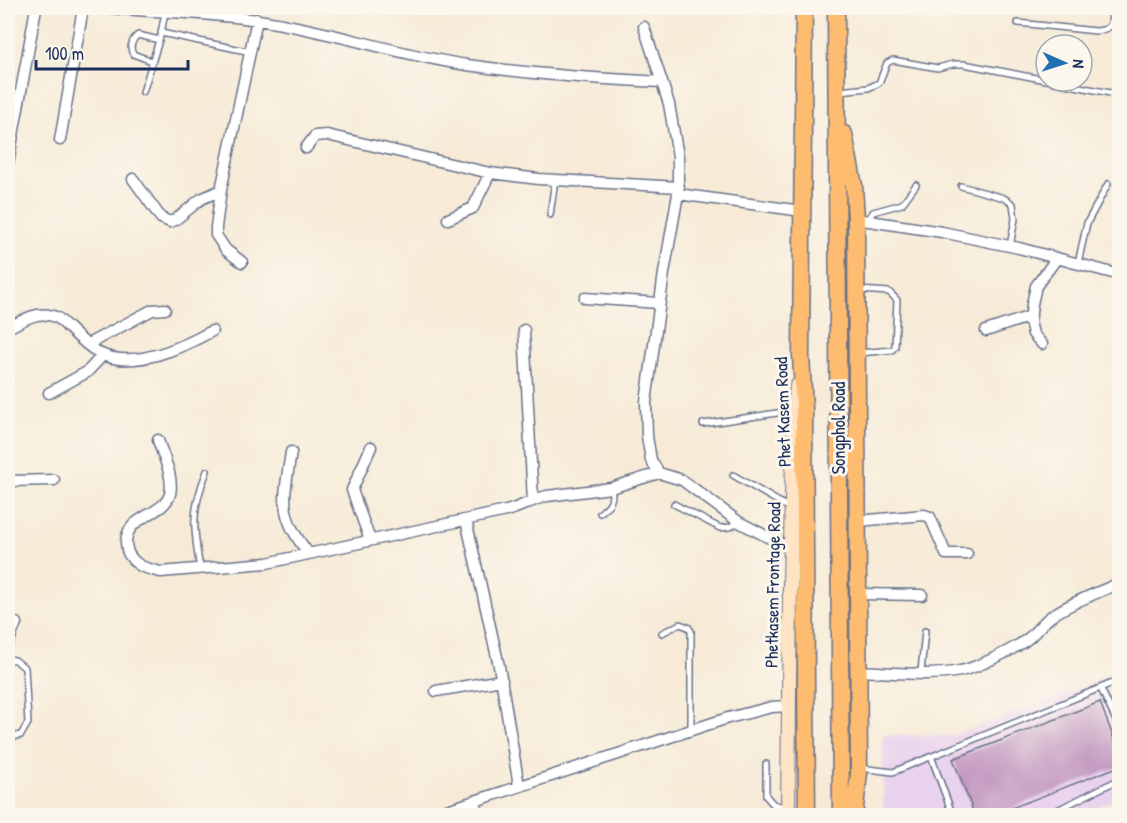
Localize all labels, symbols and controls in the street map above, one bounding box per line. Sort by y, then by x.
scale bar [36,33,188,71]
north arrow [1034,33,1094,93]
text: 100 m [45,41,84,66]
text: N [1068,59,1090,69]
street label: Phet Kasem Road [768,357,797,468]
street label: Songphol Road [826,382,851,474]
street label: Phetkasem Frontage Road [759,502,786,668]

